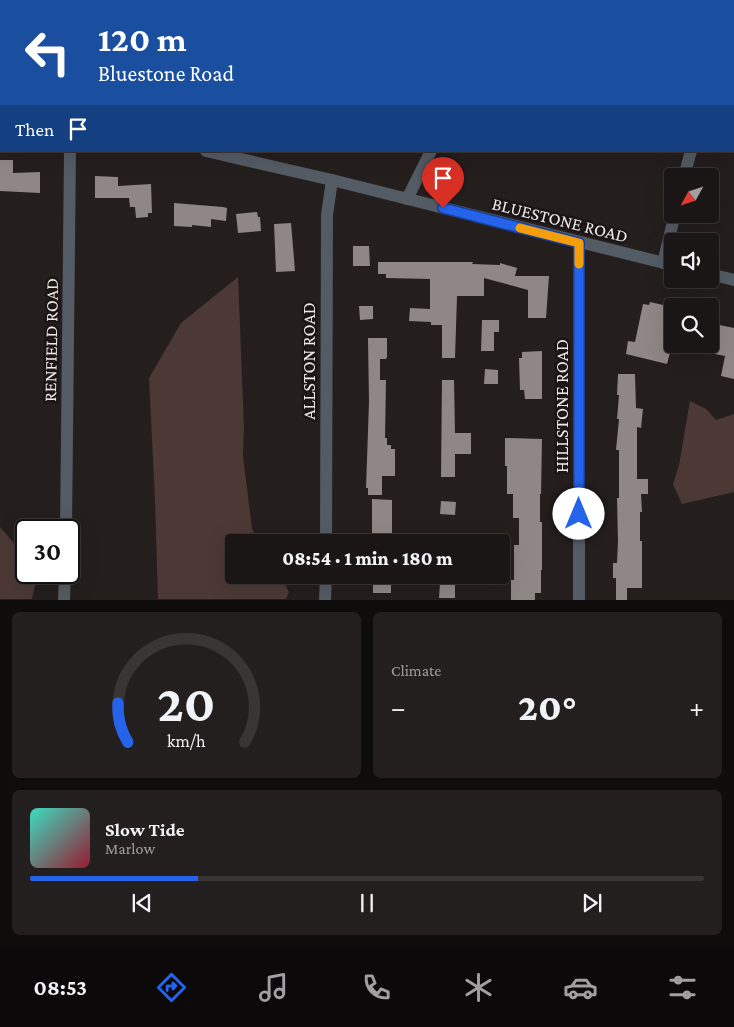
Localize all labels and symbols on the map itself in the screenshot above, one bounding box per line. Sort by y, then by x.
pin [422,157,464,208]
north arrow [664,168,719,222]
street label: BLUESTONE ROAD [490,193,630,247]
street label: RENFIELD ROAD [40,278,62,402]
street label: ALLSTON ROAD [299,302,319,420]
street label: HILLSTONE ROAD [552,339,572,473]
position arrow [552,487,604,539]
speed limit sign: 30 [15,519,80,584]

